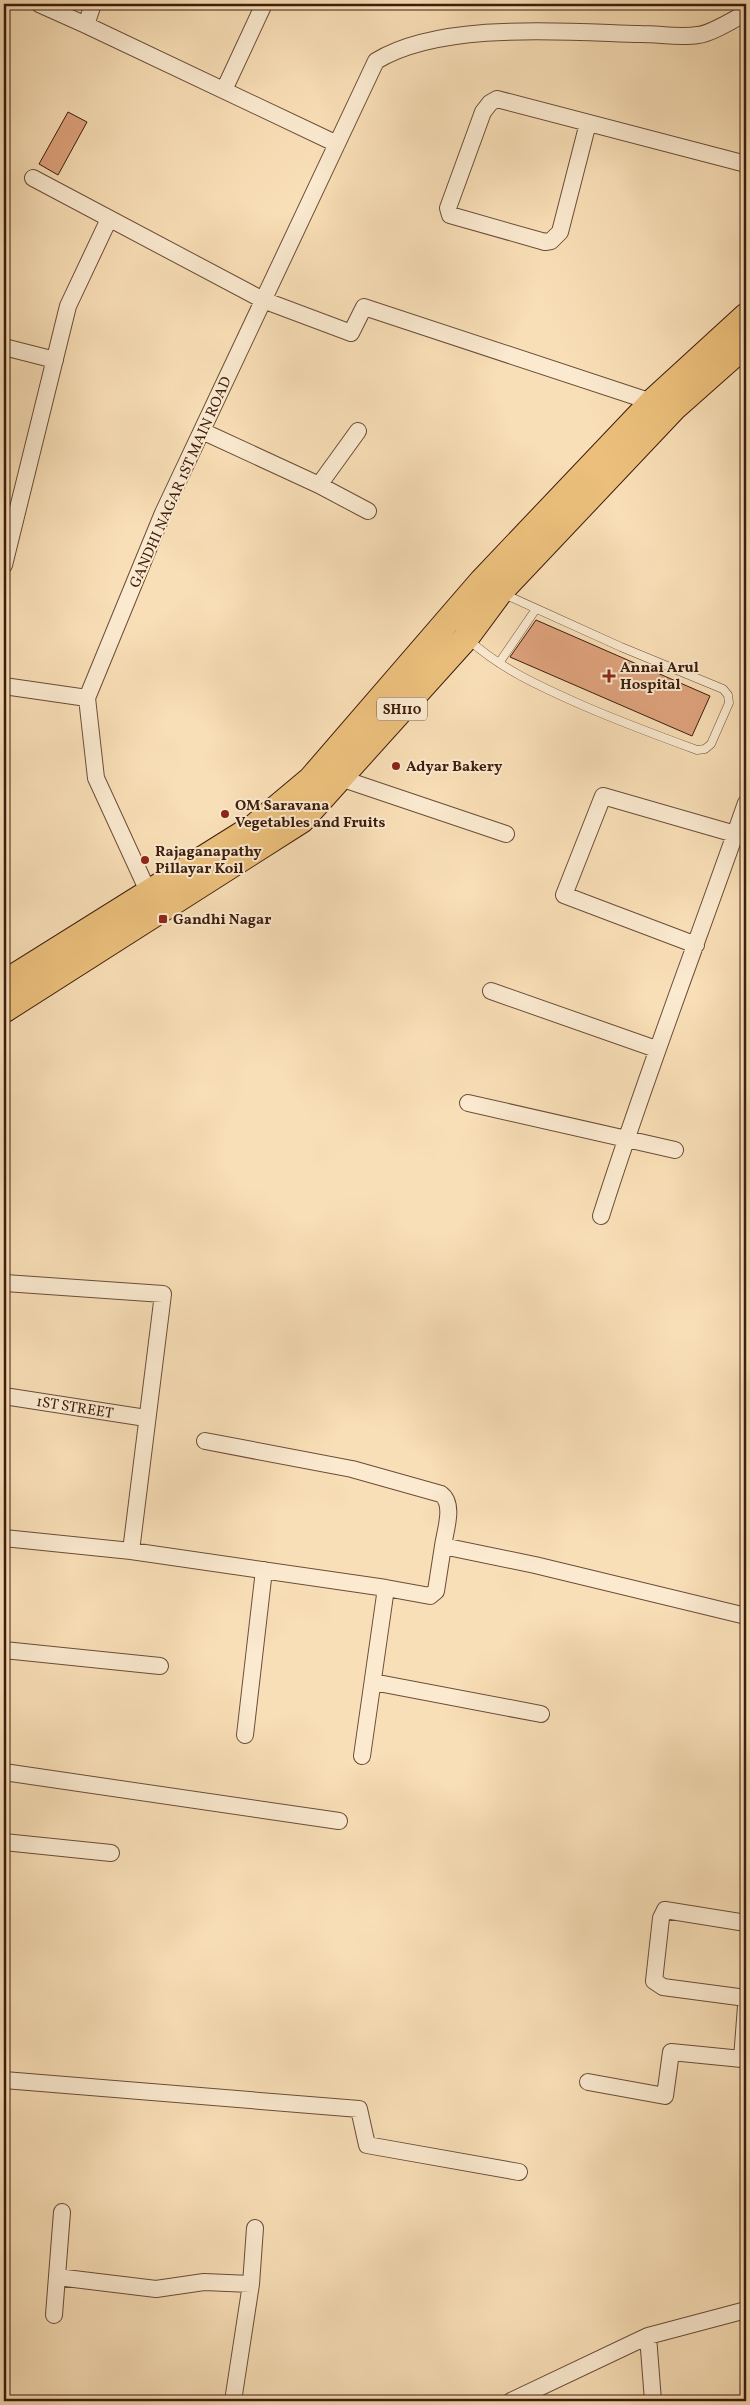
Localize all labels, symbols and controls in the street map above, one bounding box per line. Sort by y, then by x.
street label: GANDHI NAGAR 1ST MAIN ROAD [125,374,238,592]
place label: Annai Arul Hospital [620,658,699,696]
marker: Annai Arul Hospital [602,669,616,683]
road number: SH110 [377,698,427,721]
place label: Adyar Bakery [406,757,503,778]
marker: Adyar Bakery [390,760,402,772]
place label: OM Saravana Vegetables and Fruits [235,796,385,834]
marker: OM Saravana Vegetables and Fruits [219,808,231,820]
place label: Rajaganapathy Pillayar Koil [155,842,262,880]
marker: Rajaganapathy Pillayar Koil [139,854,151,866]
place label: Gandhi Nagar [173,910,271,931]
marker: Gandhi Nagar [157,913,169,925]
street label: 1ST STREET [35,1392,115,1425]

